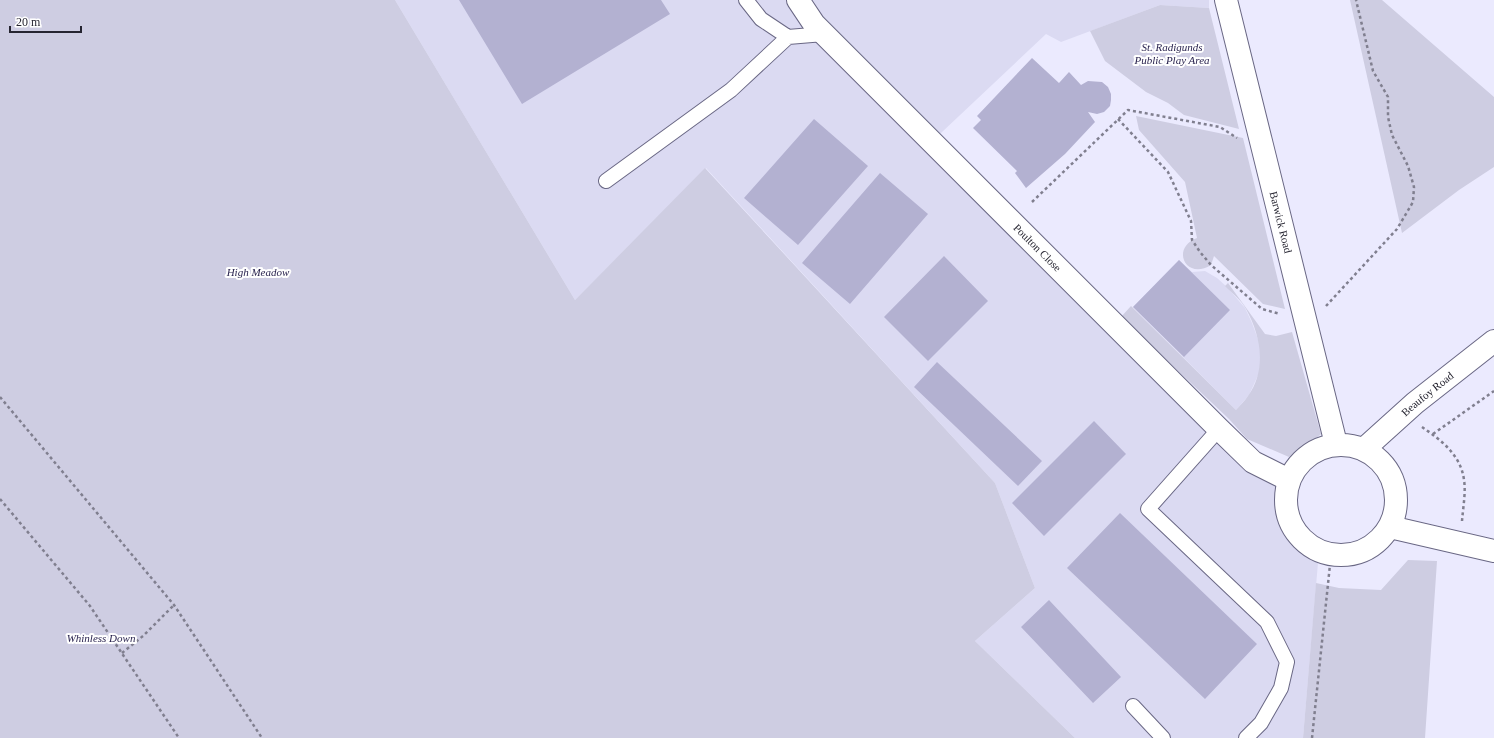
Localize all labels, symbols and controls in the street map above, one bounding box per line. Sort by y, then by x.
scale bar [10,8,81,34]
text: 20 m [16,15,41,29]
park label: St. Radigunds Public Play Area [1133,41,1210,66]
street label: Barwick Road [1268,190,1295,255]
street label: Poulton Close [1011,221,1064,274]
park label: High Meadow [226,266,290,278]
street label: Beaufoy Road [1399,369,1456,418]
park label: Whinless Down [67,632,136,644]

